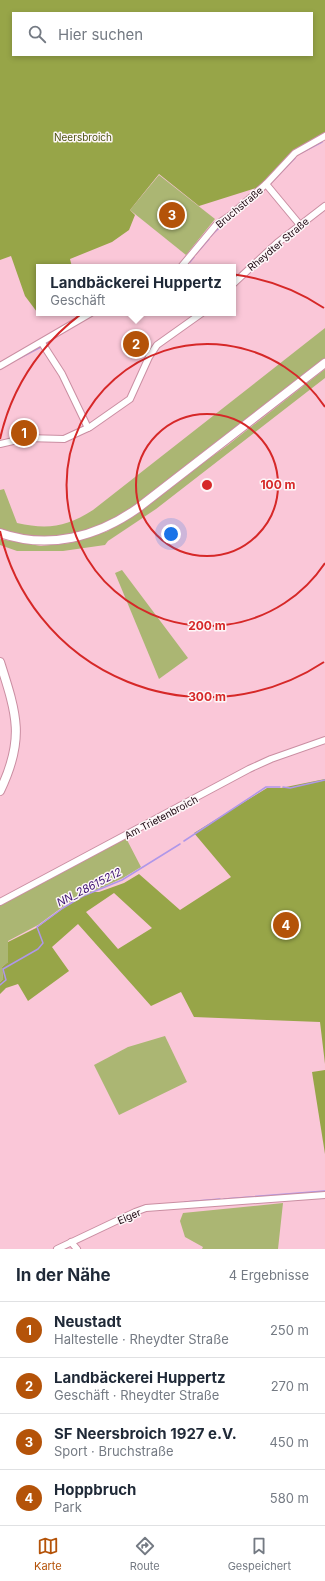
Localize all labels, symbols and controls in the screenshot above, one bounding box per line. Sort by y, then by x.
search box [12,12,313,56]
icon: search [26,23,48,45]
text: Hier suchen [58,25,143,44]
park label: Neersbroich [54,131,112,143]
street label: Bruchstraße [213,184,265,230]
pin: 3 [159,200,185,230]
street label: Rheydter Straße [245,215,311,273]
popup [36,264,236,316]
text: Landbäckerei Huppertz [50,273,222,292]
text: Geschäft [50,292,105,308]
pin: 2 [123,329,149,359]
pin: 1 [11,418,37,448]
text: 100 m [260,477,296,492]
centre of rings [200,478,214,492]
your location [161,524,181,544]
text: 200 m [188,618,226,633]
text: 300 m [188,689,226,704]
street label: Am Trietenbroich [122,793,200,841]
water label: NN_28615212 [54,865,124,909]
pin: 4 [273,910,299,940]
street label: Eiger [116,1206,143,1226]
text: In der Nähe [16,1265,111,1285]
text: 4 Ergebnisse [229,1267,309,1283]
text: Neustadt [54,1312,122,1331]
text: 1 [26,1322,32,1338]
text: 250 m [270,1322,309,1338]
text: Haltestelle · Rheydter Straße [54,1331,229,1347]
text: Landbäckerei Huppertz [54,1368,226,1387]
text: 2 [25,1378,33,1394]
text: 270 m [271,1378,309,1394]
text: Geschäft · Rheydter Straße [54,1387,219,1403]
text: SF Neersbroich 1927 e.V. [54,1424,237,1443]
text: 3 [25,1434,33,1450]
text: 450 m [269,1434,309,1450]
text: Sport · Bruchstraße [54,1443,174,1459]
text: Hoppbruch [54,1480,136,1499]
text: 4 [25,1490,33,1506]
text: 580 m [270,1490,309,1506]
text: Park [54,1499,82,1515]
tab: Karte [34,1535,62,1573]
tab: Route [130,1535,160,1573]
tab: Gespeichert [228,1535,291,1573]

